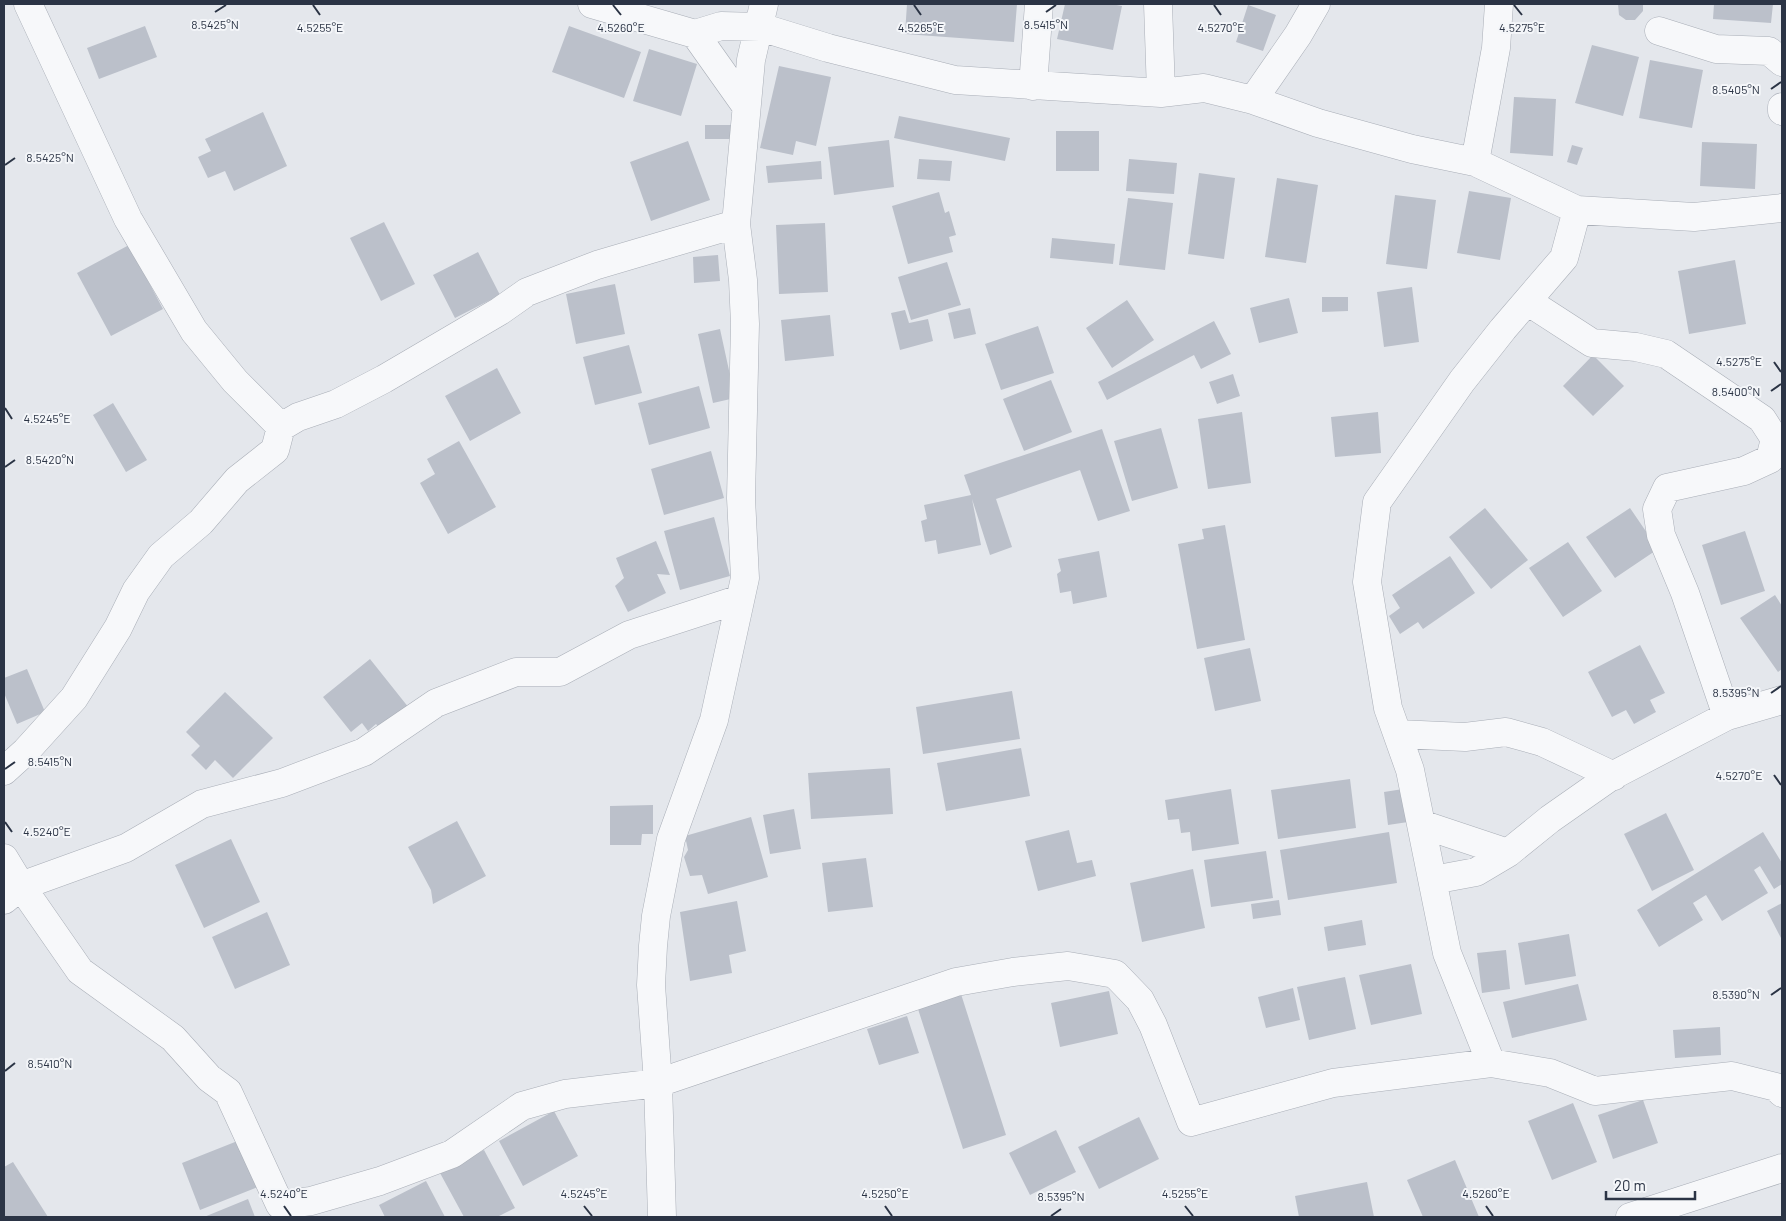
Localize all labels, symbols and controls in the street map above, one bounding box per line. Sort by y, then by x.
text: 8.5425°N [191,17,239,31]
text: 8.5415°N [1024,17,1068,31]
text: 4.5255°E [297,20,343,34]
text: 4.5260°E [597,20,645,34]
text: 4.5265°E [898,20,944,34]
text: 4.5270°E [1198,20,1244,34]
text: 4.5275°E [1499,20,1545,34]
text: 8.5405°N [1712,82,1760,96]
text: 8.5425°N [26,150,74,164]
text: 4.5275°E [1716,354,1762,368]
text: 8.5400°N [1712,384,1760,398]
text: 4.5245°E [23,411,71,425]
text: 8.5420°N [26,452,74,466]
text: 8.5395°N [1712,685,1760,699]
text: 8.5415°N [28,754,72,768]
text: 4.5270°E [1716,768,1762,782]
text: 4.5240°E [23,824,71,838]
text: 8.5390°N [1712,987,1760,1001]
text: 8.5410°N [28,1056,72,1070]
scale bar [1606,1168,1695,1200]
text: 20 m [1614,1176,1646,1194]
text: 4.5240°E [260,1186,308,1200]
text: 4.5245°E [560,1186,608,1200]
text: 4.5250°E [861,1186,909,1200]
text: 4.5255°E [1162,1186,1208,1200]
text: 4.5260°E [1462,1186,1510,1200]
text: 8.5395°N [1037,1189,1085,1203]

